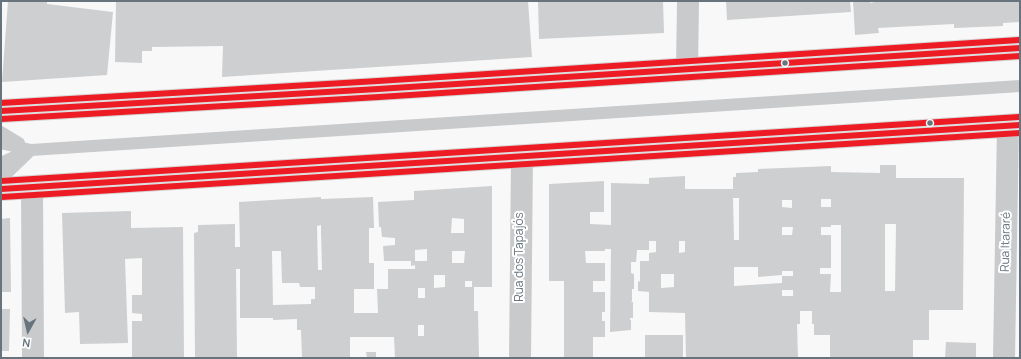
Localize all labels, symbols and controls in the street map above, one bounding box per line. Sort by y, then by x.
unlabelled marker [780,58,790,68]
unlabelled marker [925,118,935,128]
street label: Rua dos Tapajós [513,212,527,302]
street label: Rua Itararé [998,212,1014,272]
north arrow [8,311,48,351]
text: N [21,335,31,351]

